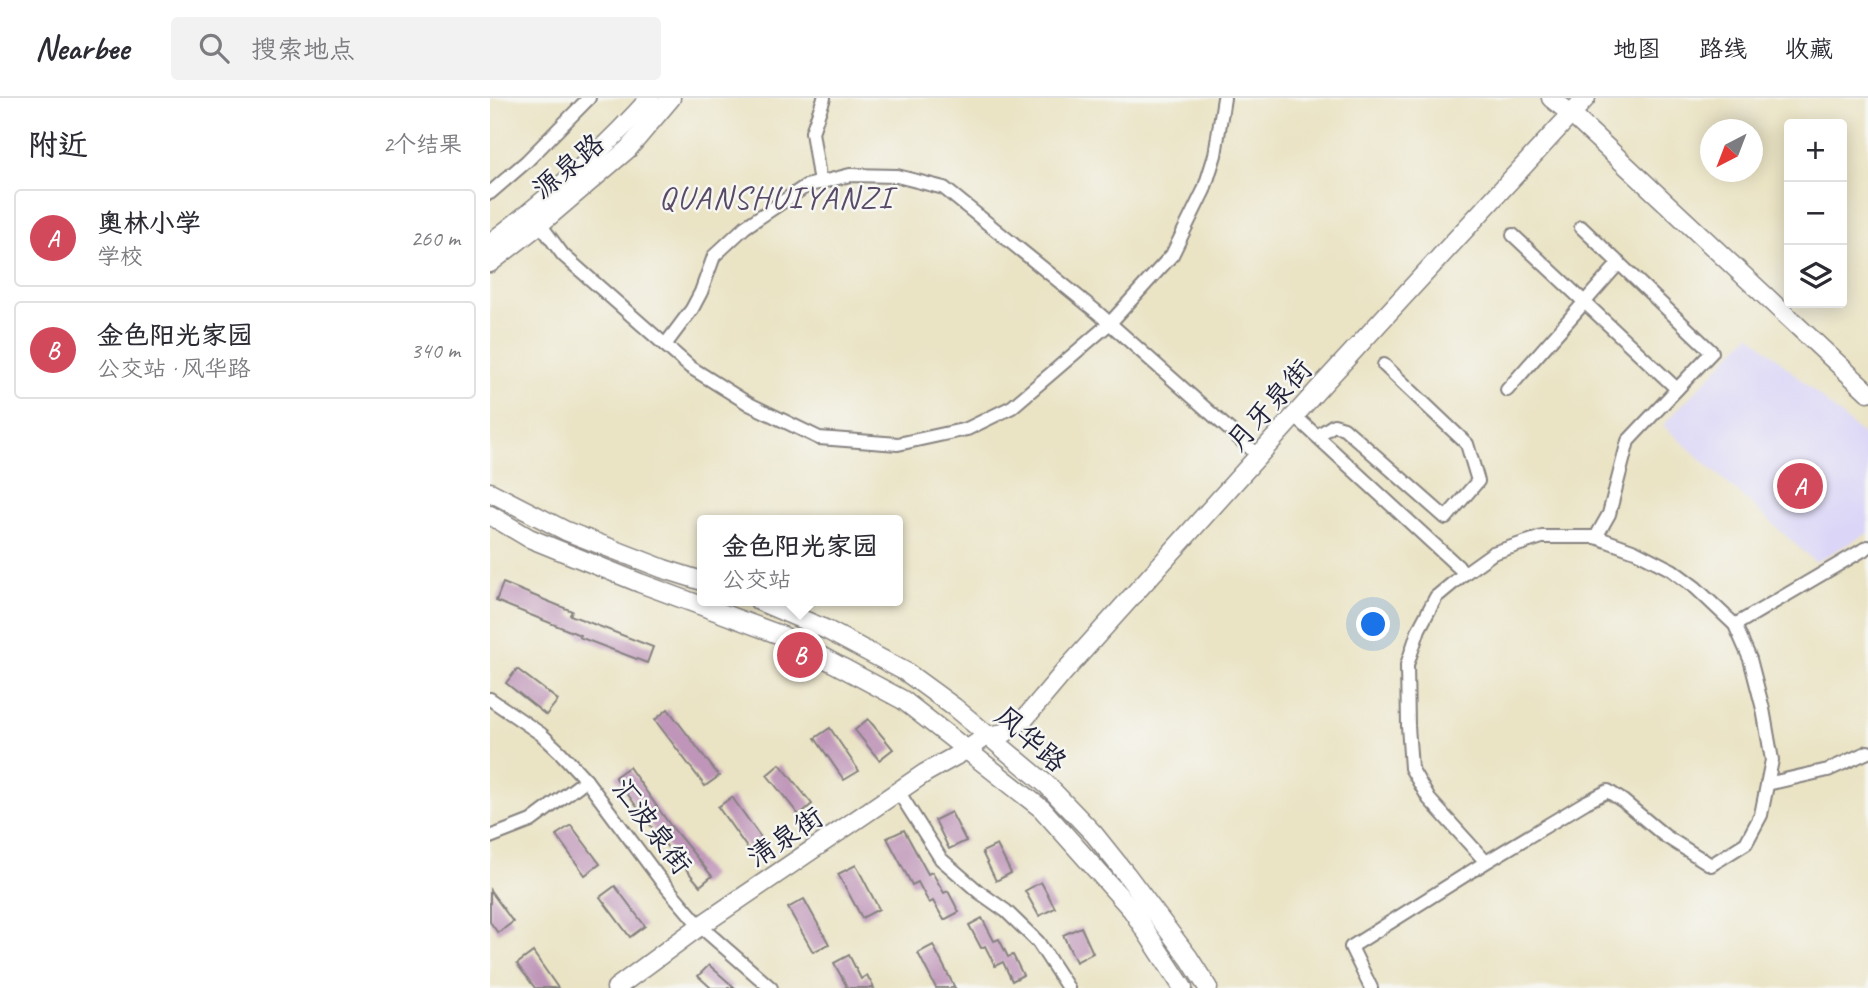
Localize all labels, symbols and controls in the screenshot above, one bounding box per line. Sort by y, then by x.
search box [171,17,661,80]
text: Nearbee [35,27,129,69]
icon: search [195,29,233,67]
text: 搜索地点 [251,33,355,66]
text: 地图 [1613,34,1661,64]
text: 路线 [1699,34,1747,64]
text: 收藏 [1785,34,1833,64]
north arrow [1700,119,1763,182]
map controls [1784,119,1847,308]
button: + [1784,119,1847,182]
text: 附近 [28,126,88,164]
street label: 源泉路 [525,126,611,206]
text: 2个结果 [383,130,462,159]
district label: QUANSHUIYANZI [659,177,898,218]
button: − [1784,182,1847,245]
text: 奥林小学 [97,207,201,240]
text: A [47,224,59,253]
text: 260 m [411,224,460,253]
text: 学校 [97,242,143,271]
button: layers [1784,245,1847,308]
text: 金色阳光家园 [97,319,253,352]
text: B [47,336,59,365]
text: 340 m [411,336,460,365]
street label: 月牙泉街 [1219,352,1319,458]
text: 公交站 · 风华路 [97,354,250,383]
pin: A [1777,460,1823,512]
popup [697,515,903,606]
text: 金色阳光家园 [722,530,878,563]
text: 公交站 [722,565,791,594]
your location [1356,607,1390,641]
pin: B [777,629,823,681]
street label: 风华路 [988,698,1074,780]
street label: 汇波泉街 [604,771,700,881]
street label: 清泉街 [740,799,830,875]

